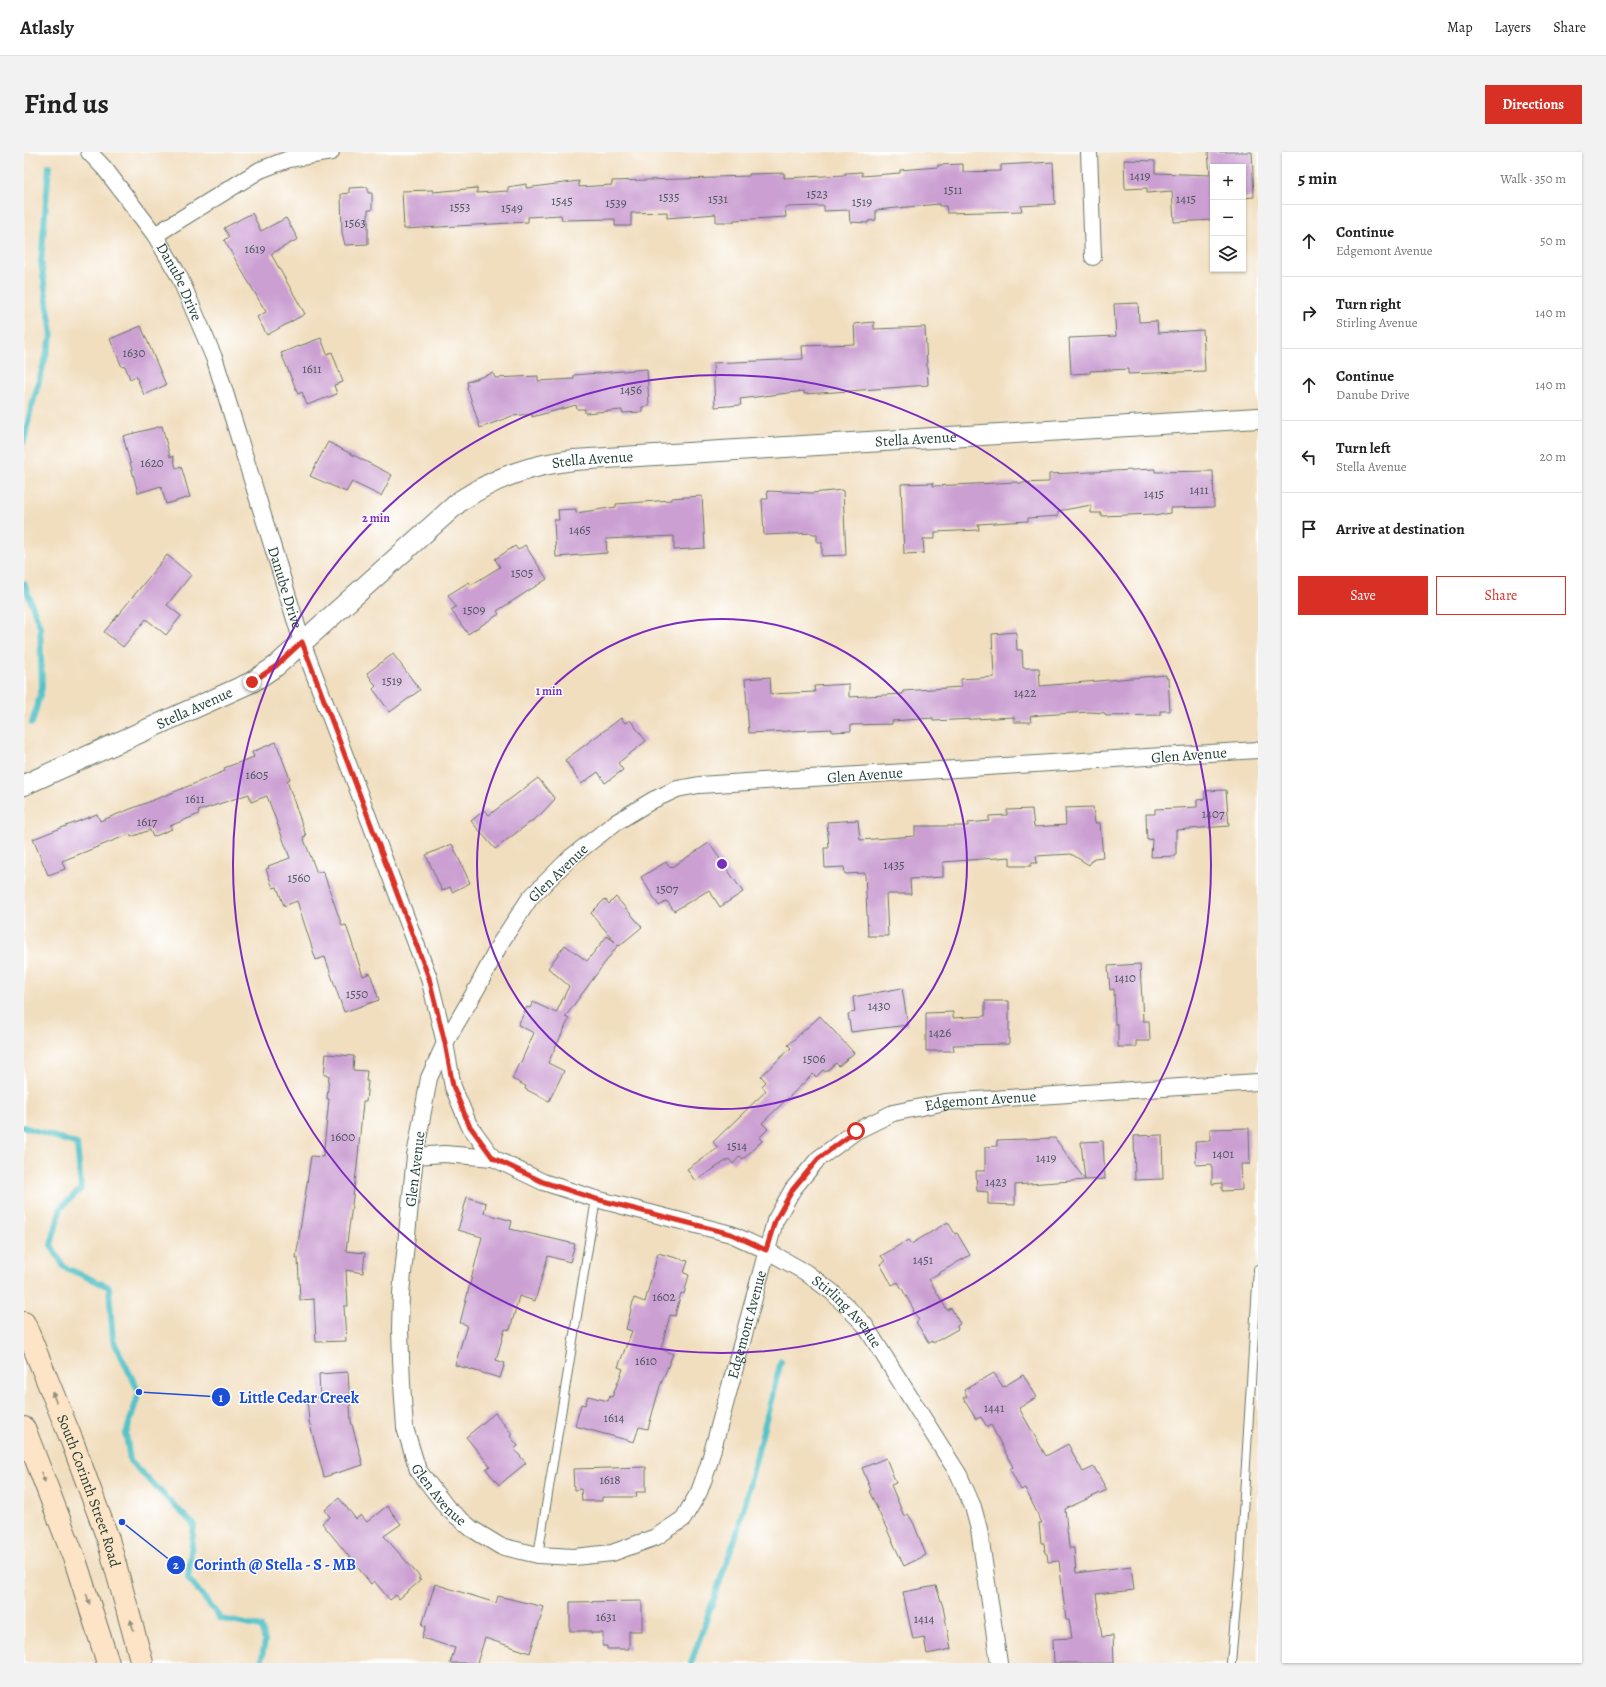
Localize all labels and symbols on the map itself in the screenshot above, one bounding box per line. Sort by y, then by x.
house number: 1419 [1130,167,1150,184]
house number: 1511 [944,181,963,198]
house number: 1523 [806,185,828,202]
house number: 1535 [658,188,680,205]
house number: 1531 [708,190,728,207]
house number: 1415 [1176,190,1196,207]
house number: 1545 [551,192,573,209]
house number: 1519 [852,193,872,210]
house number: 1539 [605,194,627,211]
house number: 1553 [449,198,471,215]
house number: 1549 [501,199,523,216]
house number: 1563 [344,214,366,231]
street label: Danube Drive [152,239,207,324]
house number: 1619 [245,240,265,257]
house number: 1630 [123,344,145,361]
house number: 1611 [302,360,322,377]
house number: 1456 [620,381,642,398]
street label: Stella Avenue [874,427,957,451]
street label: Stella Avenue [550,446,634,473]
house number: 1620 [140,454,164,471]
house number: 1411 [1189,481,1209,498]
house number: 1415 [1144,485,1164,502]
text: 2 min [362,510,390,526]
house number: 1465 [569,521,591,538]
street label: Danube Drive [263,544,307,631]
house number: 1505 [511,564,533,581]
house number: 1509 [463,601,486,618]
house number: 1519 [382,672,402,689]
route end [243,673,261,691]
street label: Stella Avenue [153,682,236,734]
text: 1 min [536,683,563,699]
house number: 1422 [1014,684,1036,701]
street label: Glen Avenue [1150,742,1228,768]
street label: Glen Avenue [826,762,904,788]
house number: 1605 [246,766,268,783]
house number: 1611 [185,790,205,807]
house number: 1407 [1202,805,1225,822]
house number: 1617 [137,813,158,830]
street label: Glen Avenue [524,839,593,907]
house number: 1435 [883,856,905,873]
centre of rings [715,857,729,871]
house number: 1560 [288,869,311,886]
house number: 1507 [656,880,679,897]
house number: 1410 [1114,969,1136,986]
house number: 1550 [346,985,368,1002]
house number: 1430 [868,997,890,1014]
house number: 1426 [929,1024,951,1041]
house number: 1506 [803,1050,825,1067]
street label: Edgemont Avenue [923,1086,1037,1116]
route start [847,1122,865,1140]
house number: 1600 [331,1128,355,1145]
street label: Glen Avenue [400,1130,430,1208]
house number: 1514 [727,1137,747,1154]
house number: 1401 [1212,1145,1234,1162]
house number: 1419 [1036,1149,1056,1166]
house number: 1423 [985,1173,1007,1190]
house number: 1451 [913,1251,934,1268]
street label: Edgemont Avenue [722,1268,771,1381]
street label: Stirling Avenue [808,1270,887,1352]
house number: 1602 [652,1288,676,1305]
house number: 1610 [635,1352,657,1369]
callout: Little Cedar Creek [211,1383,367,1411]
text: Little Cedar Creek [239,1387,360,1409]
text: 1 [219,1390,224,1406]
one-way arrow [51,1391,57,1402]
house number: 1441 [984,1399,1005,1416]
house number: 1614 [604,1409,624,1426]
street label: South Corinth Street Road [52,1411,126,1570]
street label: Glen Avenue [407,1462,471,1530]
house number: 1618 [599,1471,621,1488]
one-way arrow [41,1472,47,1484]
callout: Corinth @ Stella - S - MB [166,1551,365,1579]
text: Corinth @ Stella - S - MB [194,1554,356,1576]
text: 2 [173,1557,179,1573]
one-way arrow [85,1593,91,1605]
house number: 1631 [596,1608,617,1625]
house number: 1414 [914,1610,934,1627]
one-way arrow [129,1619,135,1631]

